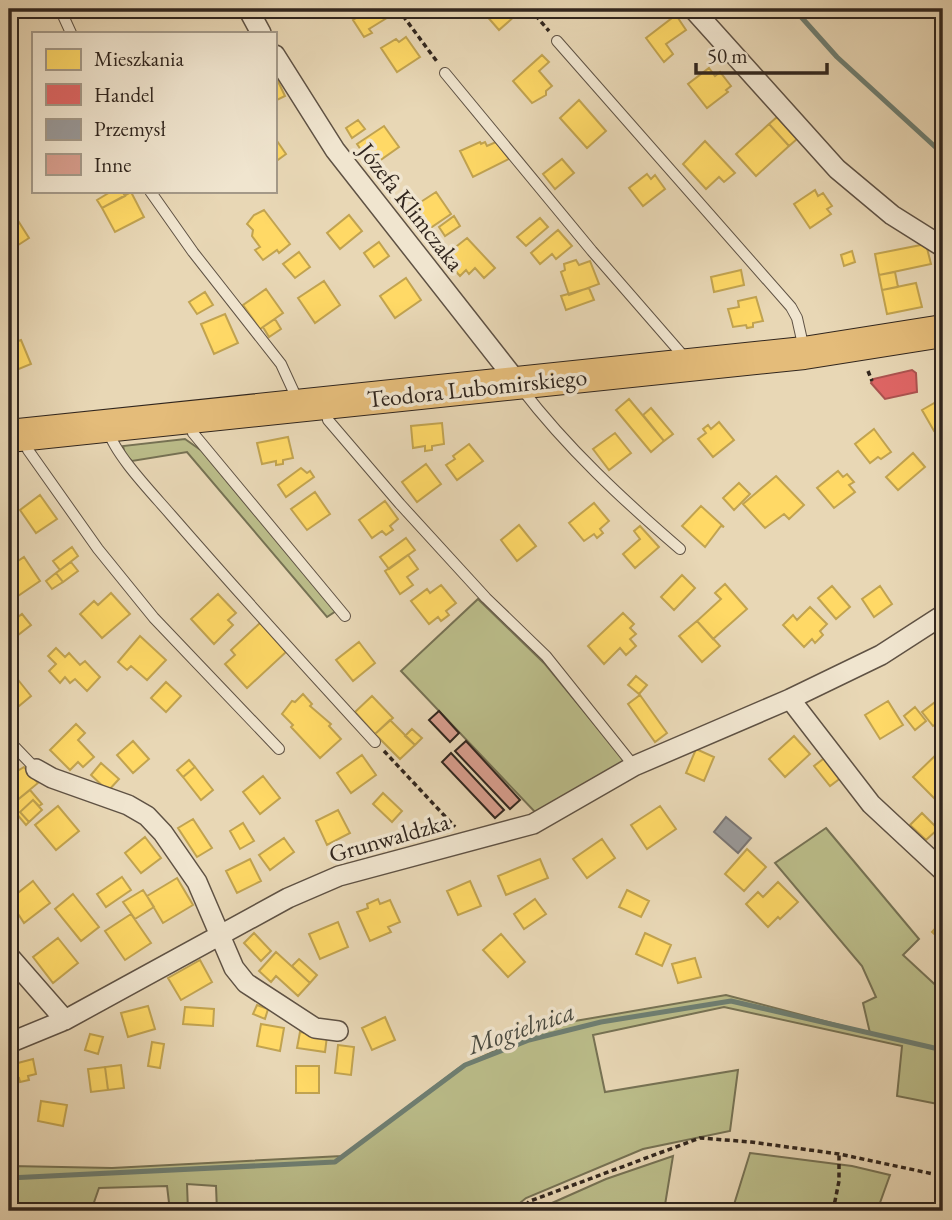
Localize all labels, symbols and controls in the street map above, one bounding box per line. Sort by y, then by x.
legend [32,32,276,192]
scale bar [696,32,828,76]
text: 50 m [707,42,748,69]
text: Mieszkania [94,45,184,72]
text: Handel [94,81,154,108]
text: Przemysł [94,115,166,142]
street label: Józefa Klimczaka [350,135,472,278]
text: Inne [94,151,132,178]
street label: Teodora Lubomirskiego [365,361,589,414]
street label: Grunwaldzka [325,805,453,869]
water label: Mogielnica [461,994,579,1063]

